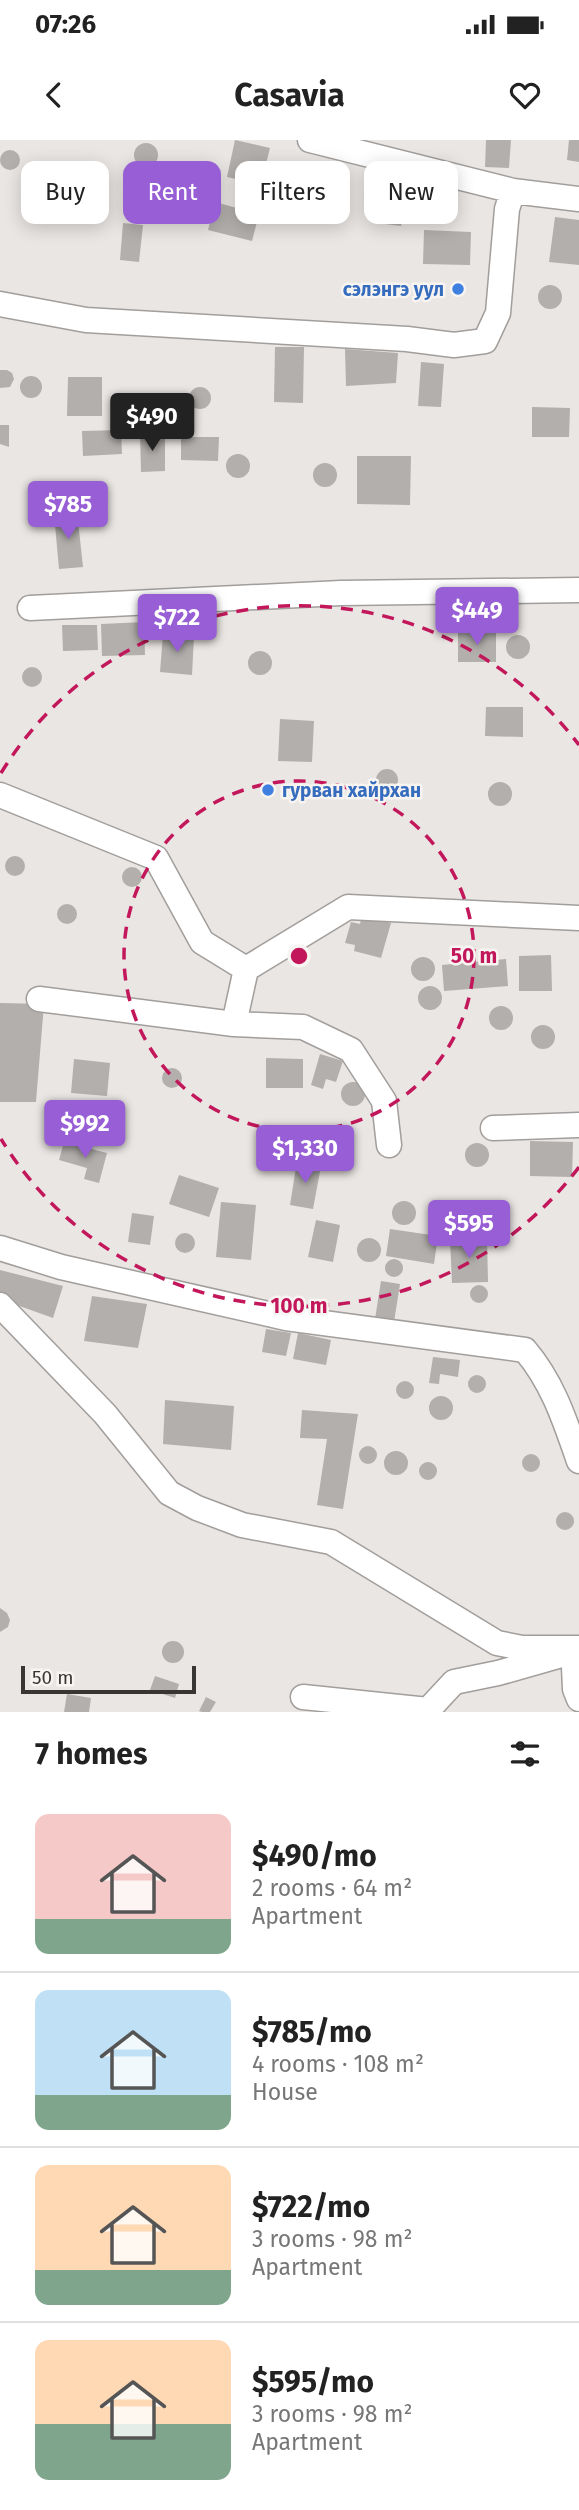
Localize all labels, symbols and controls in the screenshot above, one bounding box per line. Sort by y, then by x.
text: 07:26 [35,9,96,40]
icon: back [35,76,73,114]
text: Casavia [234,76,345,114]
icon: heart [506,76,544,114]
chip: Buy [21,161,109,224]
chip: Rent [123,161,221,224]
chip: Filters [235,161,350,224]
chip: New [364,161,458,224]
place label: сэлэнгэ уул [343,278,444,301]
marker: сэлэнгэ уул [450,281,466,297]
pin: $490 [111,394,193,453]
text: $490 [126,402,178,430]
pin: $785 [27,482,109,541]
text: $785 [44,490,92,518]
pin: $449 [436,588,518,647]
pin: $722 [136,594,218,654]
text: $449 [451,596,503,624]
text: $722 [154,603,200,631]
place label: гурван хайрхан [282,779,421,802]
marker: гурван хайрхан [260,782,276,798]
text: 50 m [451,943,497,969]
centre of rings [287,944,311,968]
pin: $992 [44,1100,126,1160]
text: $992 [60,1109,110,1137]
pin: $1,330 [248,1126,362,1185]
text: $1,330 [272,1134,338,1162]
pin: $595 [428,1200,510,1260]
text: $595 [444,1209,494,1237]
text: 100 m [270,1293,328,1319]
scale bar [21,1663,196,1695]
text: 50 m [32,1666,73,1689]
icon: filters [506,1735,544,1773]
text: 7 homes [35,1736,147,1772]
text: $490/mo [252,1838,377,1874]
icon: home [91,1842,175,1926]
text: 2 rooms · 64 m² [252,1874,412,1902]
text: Apartment [252,1902,362,1930]
text: $785/mo [252,2014,372,2050]
icon: home [91,2018,175,2102]
text: 4 rooms · 108 m² [252,2050,424,2078]
text: House [252,2078,318,2106]
text: $722/mo [252,2189,370,2225]
icon: home [91,2193,175,2277]
text: 3 rooms · 98 m² [252,2225,412,2253]
text: Apartment [252,2253,362,2281]
text: $595/mo [252,2364,374,2400]
icon: home [91,2368,175,2452]
text: 3 rooms · 98 m² [252,2400,412,2428]
text: Apartment [252,2428,362,2456]

